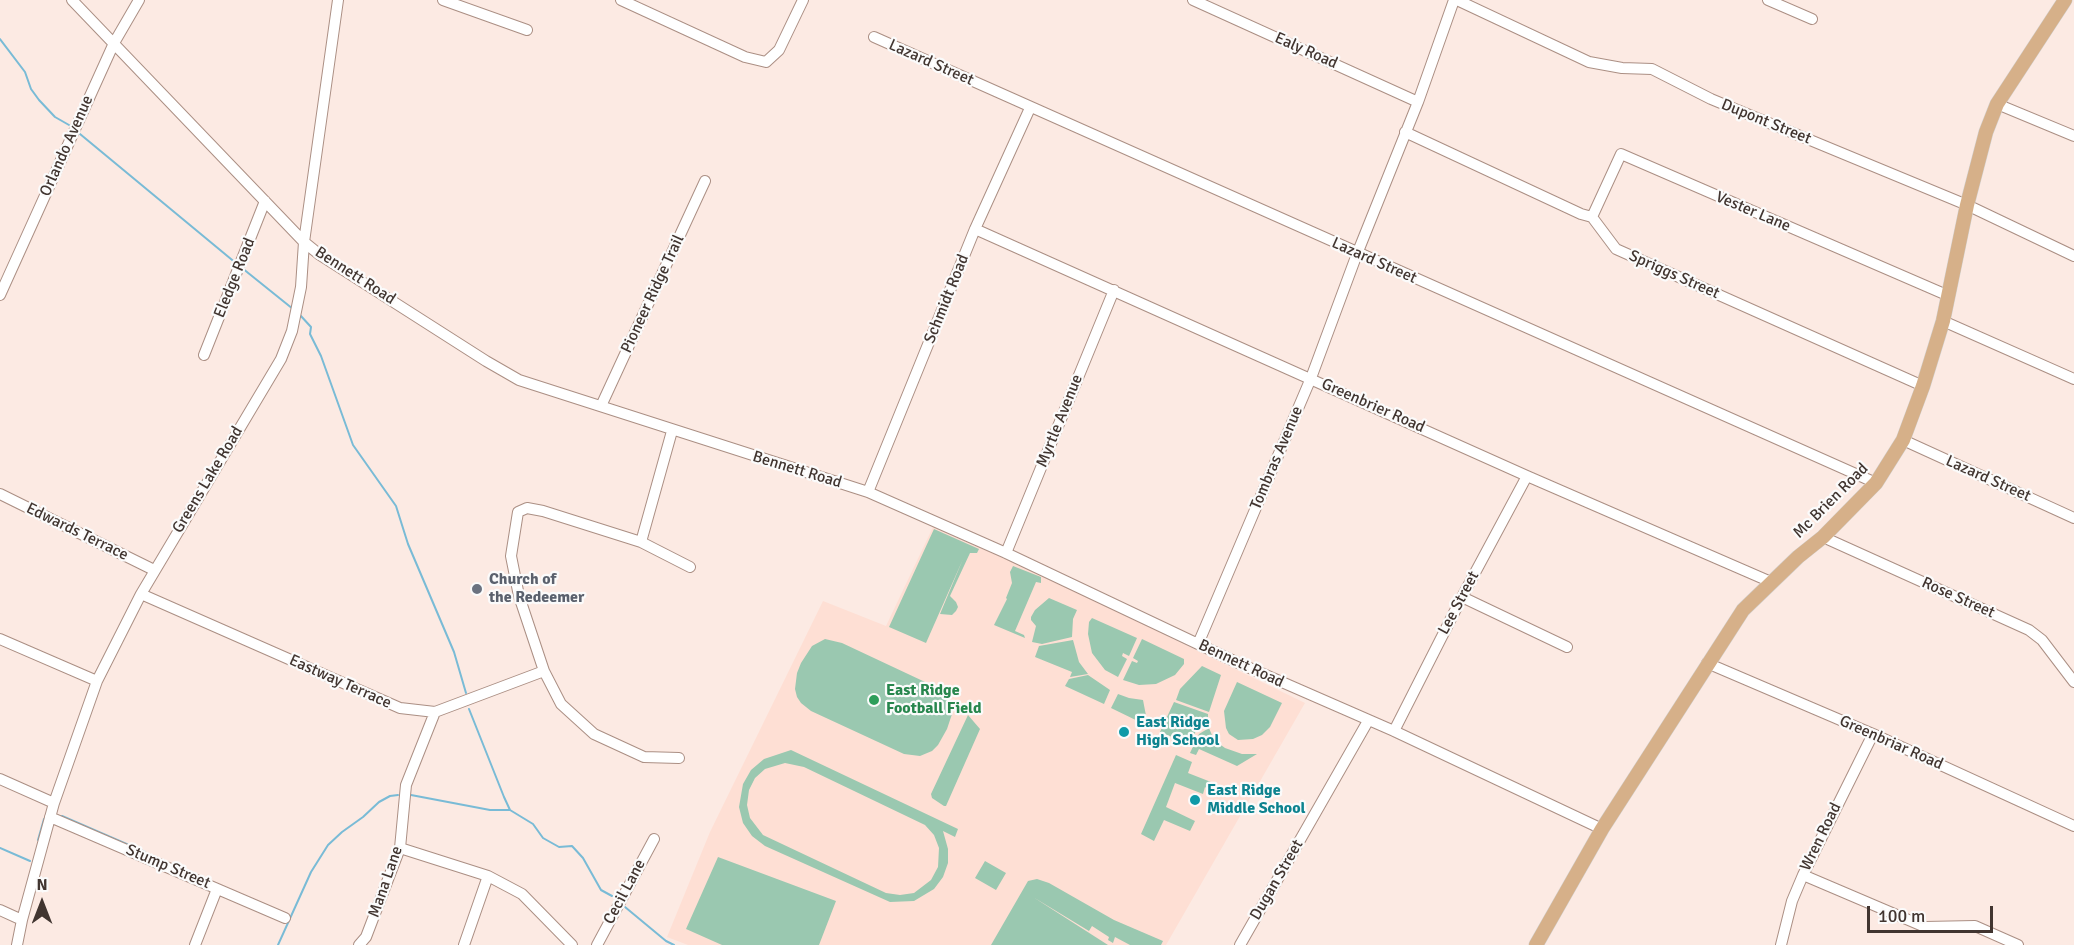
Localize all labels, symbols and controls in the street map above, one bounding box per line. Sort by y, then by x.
street label: Ealy Road [1272,29,1340,73]
street label: Lazard Street [886,36,976,90]
street label: Orlando Avenue [36,93,98,199]
street label: Dupont Street [1718,95,1814,149]
street label: Vester Lane [1713,188,1793,236]
street label: Pioneer Ridge Trail [617,232,689,356]
street label: Lazard Street [1329,234,1419,288]
street label: Eledge Road [210,235,260,321]
street label: Bennett Road [311,243,399,309]
street label: Spriggs Street [1626,247,1722,303]
street label: Schmidt Road [920,252,974,346]
street label: Myrtle Avenue [1033,372,1087,470]
street label: Greenbrier Road [1318,375,1428,437]
street label: Tombras Avenue [1247,403,1307,513]
street label: Greens Lake Road [169,423,247,537]
street label: Bennett Road [750,447,844,493]
street label: Lazard Street [1943,452,2033,506]
street label: Mc Brien Road [1789,459,1873,543]
street label: Edwards Terrace [23,499,131,565]
street label: Lee Street [1434,568,1484,638]
place label: Church of the Redeemer [489,570,584,608]
street label: Rose Street [1918,573,1998,623]
marker: Church of the Redeemer [470,582,484,596]
street label: Bennett Road [1195,636,1287,692]
street label: Eastway Terrace [286,651,394,713]
place label: East Ridge Football Field [886,681,982,719]
marker: East Ridge Football Field [867,693,881,707]
street label: Greenbriar Road [1836,712,1946,774]
place label: East Ridge High School [1136,713,1219,751]
marker: East Ridge High School [1117,725,1131,739]
place label: East Ridge Middle School [1207,781,1306,819]
marker: East Ridge Middle School [1188,793,1202,807]
street label: Wren Road [1796,800,1846,874]
street label: Dugan Street [1246,836,1308,924]
street label: Stump Street [123,841,213,893]
street label: Mana Lane [365,844,407,920]
street label: Cecil Lane [600,856,650,928]
north arrow [12,873,72,933]
text: N [36,875,48,895]
scale bar [1870,894,1996,932]
text: 100 m [1878,905,1925,927]

